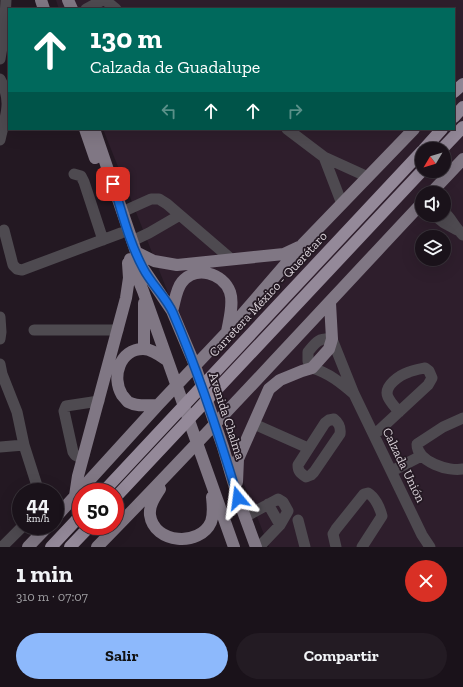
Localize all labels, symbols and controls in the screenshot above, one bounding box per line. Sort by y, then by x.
text: 130 m [90,22,162,55]
icon: ahead [24,24,76,76]
text: Calzada de Guadalupe [90,56,260,78]
icon: left [158,100,180,122]
icon: ahead [200,100,222,122]
icon: ahead [242,100,264,122]
icon: right [284,100,306,122]
north arrow [415,142,451,178]
map controls [415,142,451,266]
pin [96,167,130,201]
icon: arrive [102,173,124,195]
button: sound [415,186,451,222]
street label: Carretera México - Querétaro [206,228,330,360]
button: layers [415,230,451,266]
street label: Avenida Chalma [206,371,248,462]
street label: Calzada Unión [379,425,429,505]
position arrow [217,477,259,519]
speed limit sign: 50 [72,483,124,535]
text: 44 [27,492,49,516]
text: km/h [27,513,49,525]
text: 1 min [16,559,73,588]
button: close [405,560,447,602]
text: 310 m · 07:07 [16,589,88,604]
button: Salir [16,633,228,679]
button: Compartir [236,633,447,679]

